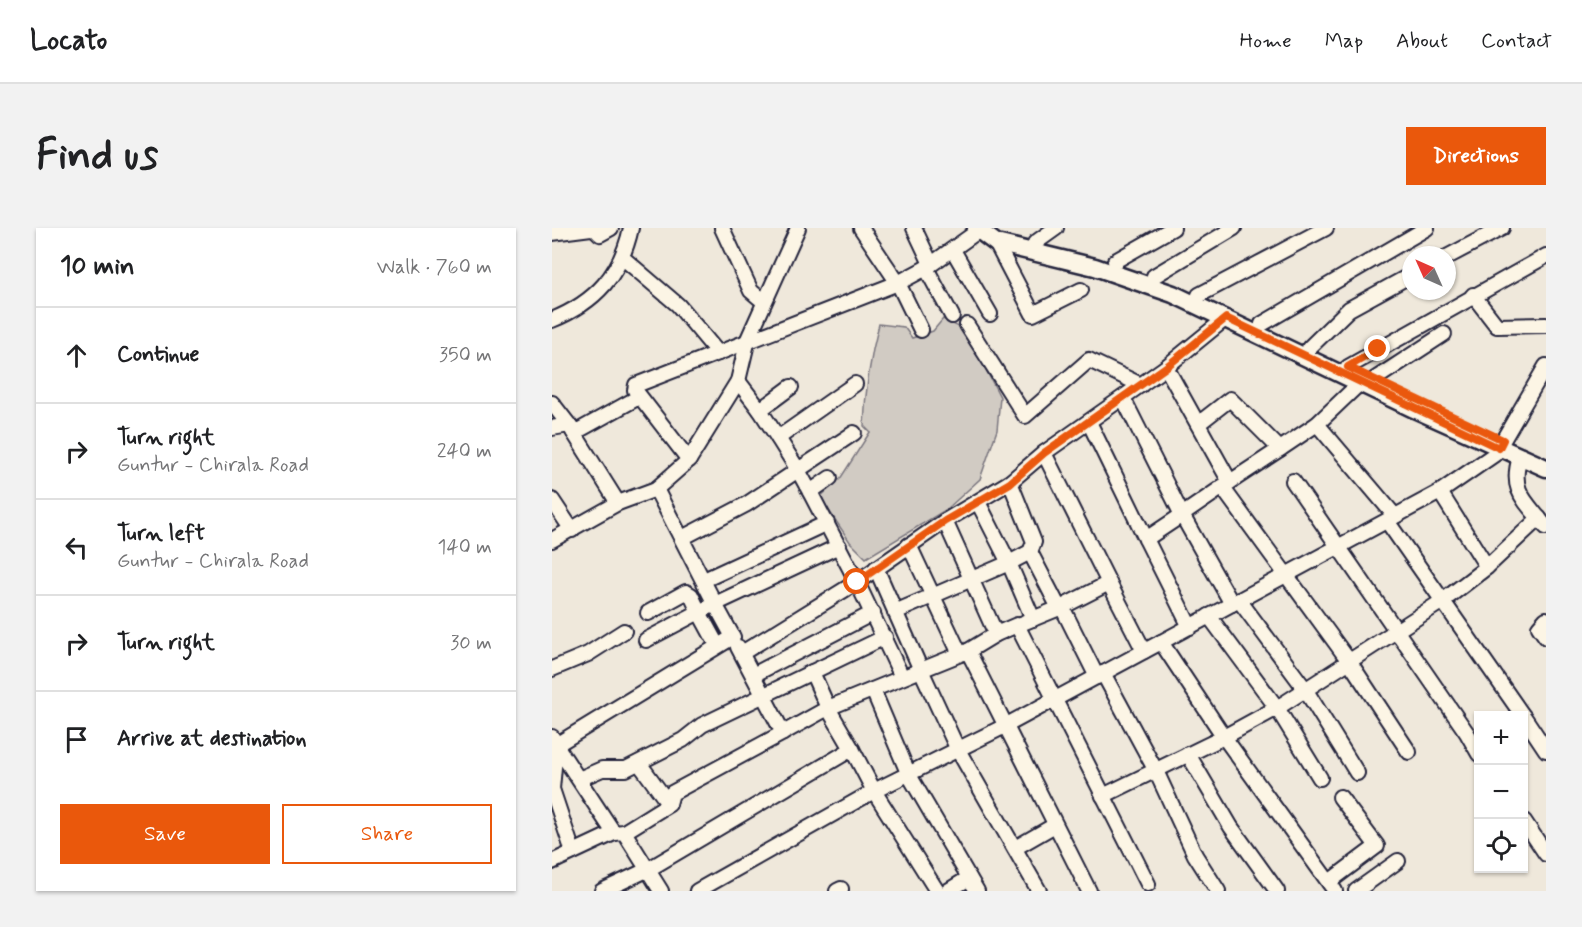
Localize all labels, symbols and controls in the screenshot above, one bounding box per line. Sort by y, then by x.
text: Locato [30,23,107,60]
text: Home [1240,27,1292,55]
text: Map [1325,27,1363,55]
text: About [1396,27,1448,55]
text: Contact [1481,27,1552,55]
button: Directions [1406,127,1546,185]
text: Find us [36,129,158,184]
north arrow [1402,246,1456,300]
text: 10 min [60,250,135,284]
text: Walk · 760 m [377,254,492,281]
route end [1364,335,1390,361]
icon: ahead [60,339,93,372]
text: Continue [117,341,199,369]
text: 350 m [439,342,492,369]
text: Turn right [117,424,215,452]
icon: right [60,435,93,468]
text: 240 m [437,438,492,465]
text: Guntur - Chirala Road [117,452,309,479]
text: Turn left [117,520,205,548]
icon: left [60,531,93,564]
text: 140 m [438,534,492,561]
text: Guntur - Chirala Road [117,548,309,575]
route start [843,568,869,594]
icon: right [60,627,93,660]
text: Turn right [117,629,215,657]
text: 30 m [450,630,492,657]
map controls [1474,711,1528,873]
button: + [1474,711,1528,765]
icon: arrive [60,723,93,756]
text: Arrive at destination [117,725,307,753]
button: − [1474,765,1528,819]
button: Save [60,804,270,864]
button: Share [282,804,492,864]
button: locate [1474,819,1528,873]

